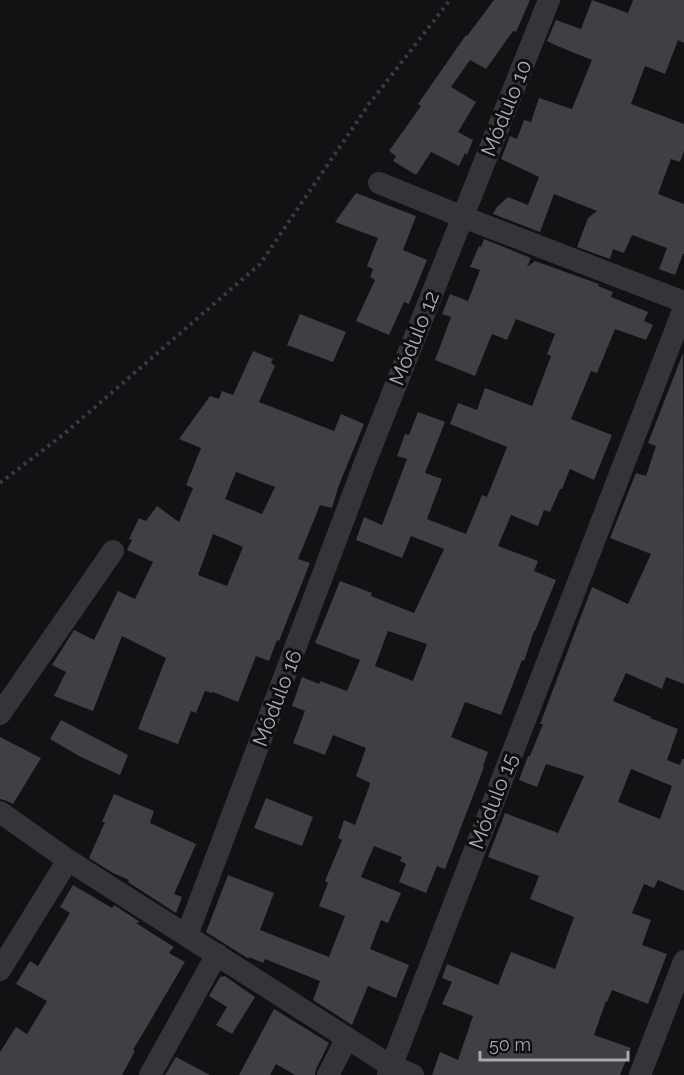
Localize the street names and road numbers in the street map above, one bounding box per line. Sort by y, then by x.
street label: Módulo 10 [475,56,537,160]
street label: Módulo 12 [384,287,444,389]
street label: Módulo 16 [247,646,307,750]
street label: Módulo 15 [463,750,523,852]

